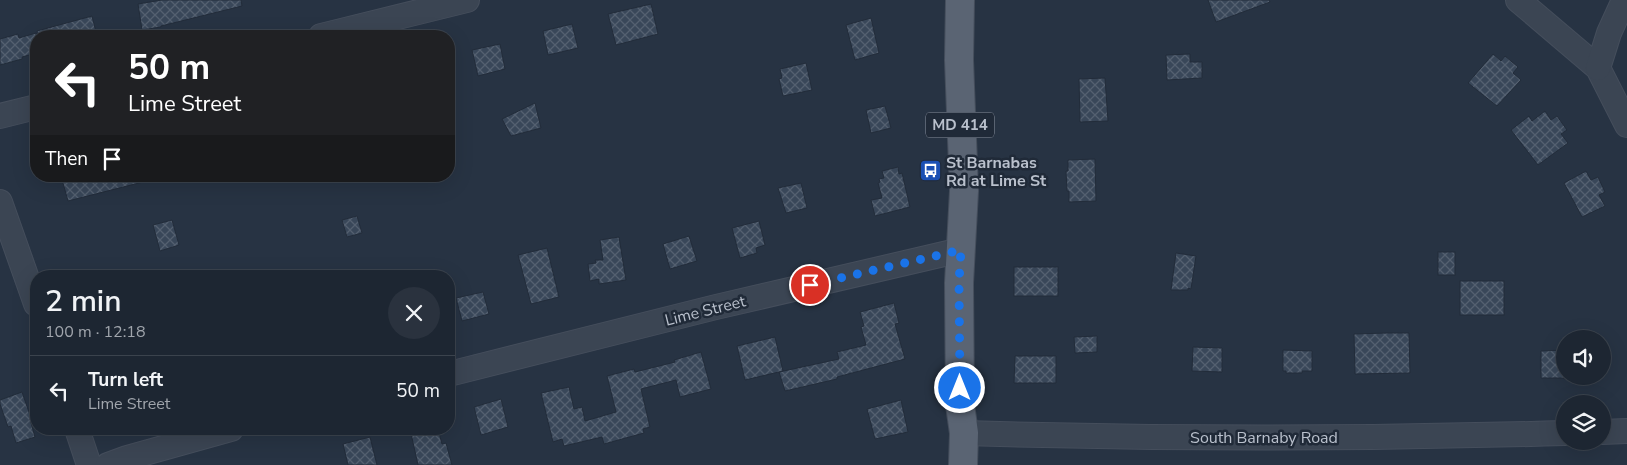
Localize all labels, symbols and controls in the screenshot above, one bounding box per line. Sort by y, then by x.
text: 50 m [128,44,210,91]
icon: left [45,50,110,115]
text: Lime Street [128,89,241,119]
road number: MD 414 [926,112,994,138]
icon: arrive [98,145,126,173]
text: Then [45,146,88,172]
place label: St Barnabas Rd at Lime St [946,152,1047,192]
bus stop icon: St Barnabas Rd at Lime St [918,159,942,183]
pin [789,264,831,306]
icon: arrive [796,271,824,299]
text: 2 min [45,281,121,322]
button: close [388,287,440,339]
street label: Lime Street [663,290,748,332]
text: 100 m · 12:18 [45,321,146,343]
map controls [1556,330,1611,450]
button: sound [1556,330,1611,385]
position arrow [933,361,985,413]
text: Turn left [88,367,163,393]
icon: left [45,377,73,405]
text: 50 m [396,378,440,404]
text: Lime Street [88,393,170,415]
button: layers [1556,395,1611,450]
street label: South Barnaby Road [1190,427,1338,449]

